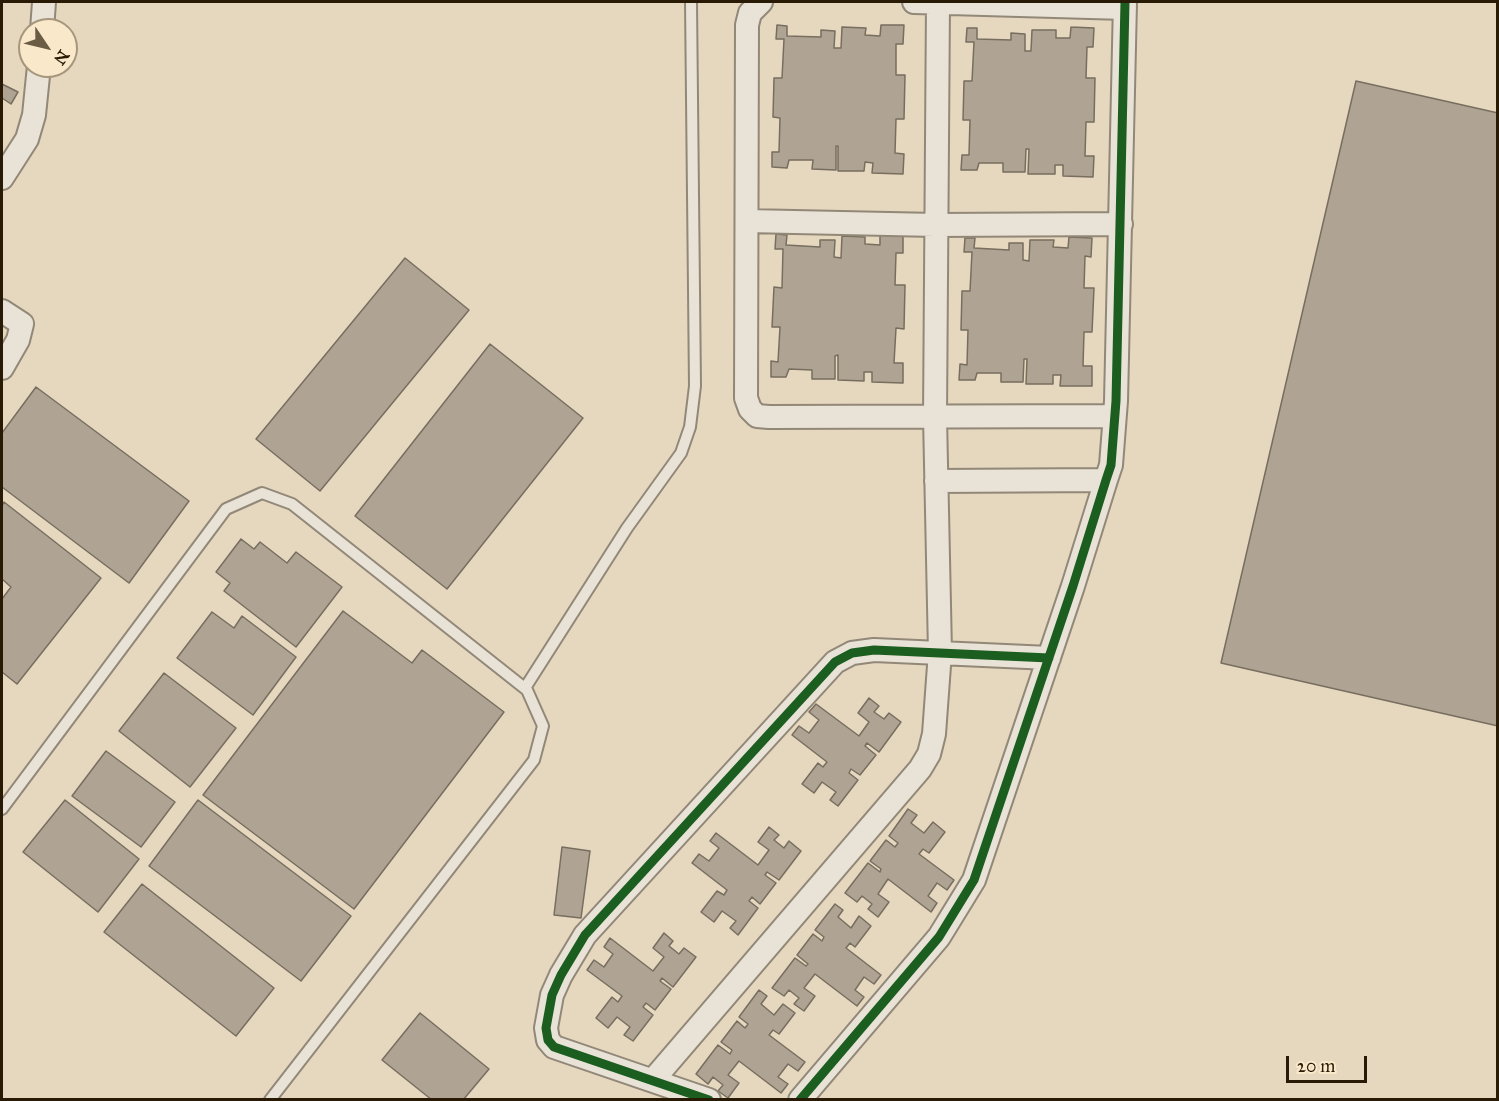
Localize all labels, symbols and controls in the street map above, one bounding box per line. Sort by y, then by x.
north arrow [18,18,78,78]
text: N [50,46,73,68]
scale bar [1289,1044,1370,1082]
text: 20 m [1297,1055,1335,1077]

